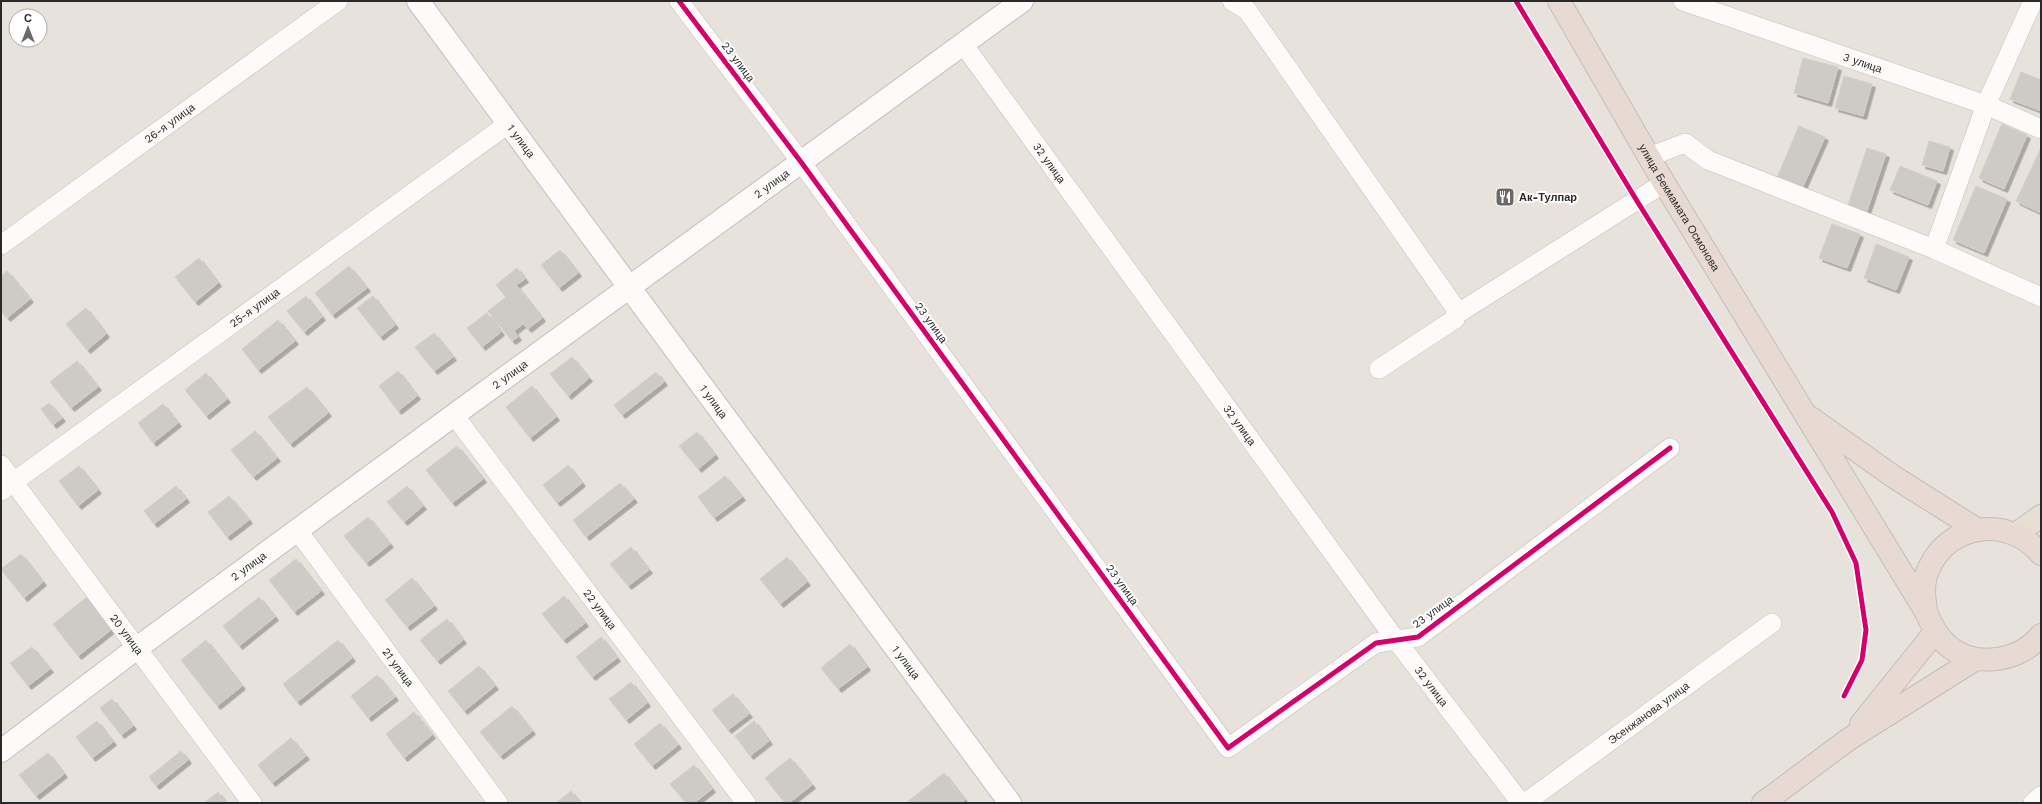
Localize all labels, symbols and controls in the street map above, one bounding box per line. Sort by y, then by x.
north arrow [8,8,48,48]
text: С [24,12,32,25]
street label: 23 улица [719,39,758,85]
street label: 3 улица [1841,50,1885,76]
street label: 26-я улица [142,100,198,146]
street label: 1 улица [505,122,538,161]
street label: 32 улица [1030,140,1069,186]
street label: улица Бекмамата Осмонова [1636,142,1723,274]
street label: 2 улица [751,166,792,201]
restaurant icon: Ак-Тулпар [1494,186,1516,208]
place label: Ак-Тулпар [1519,191,1577,204]
street label: 25-я улица [227,285,283,330]
street label: 23 улица [912,300,951,346]
street label: 2 улица [490,357,531,392]
street label: 1 улица [697,382,731,422]
street label: 32 улица [1221,402,1259,449]
street label: 2 улица [228,548,269,583]
street label: 23 улица [1103,562,1142,608]
street label: 22 улица [581,587,620,633]
street label: 23 улица [1410,592,1456,631]
street label: 20 улица [107,612,147,658]
street label: 1 улица [890,643,923,682]
street label: 21 улица [380,645,417,690]
street label: 32 улица [1412,664,1451,710]
street label: Эсенжанова улица [1606,678,1692,747]

